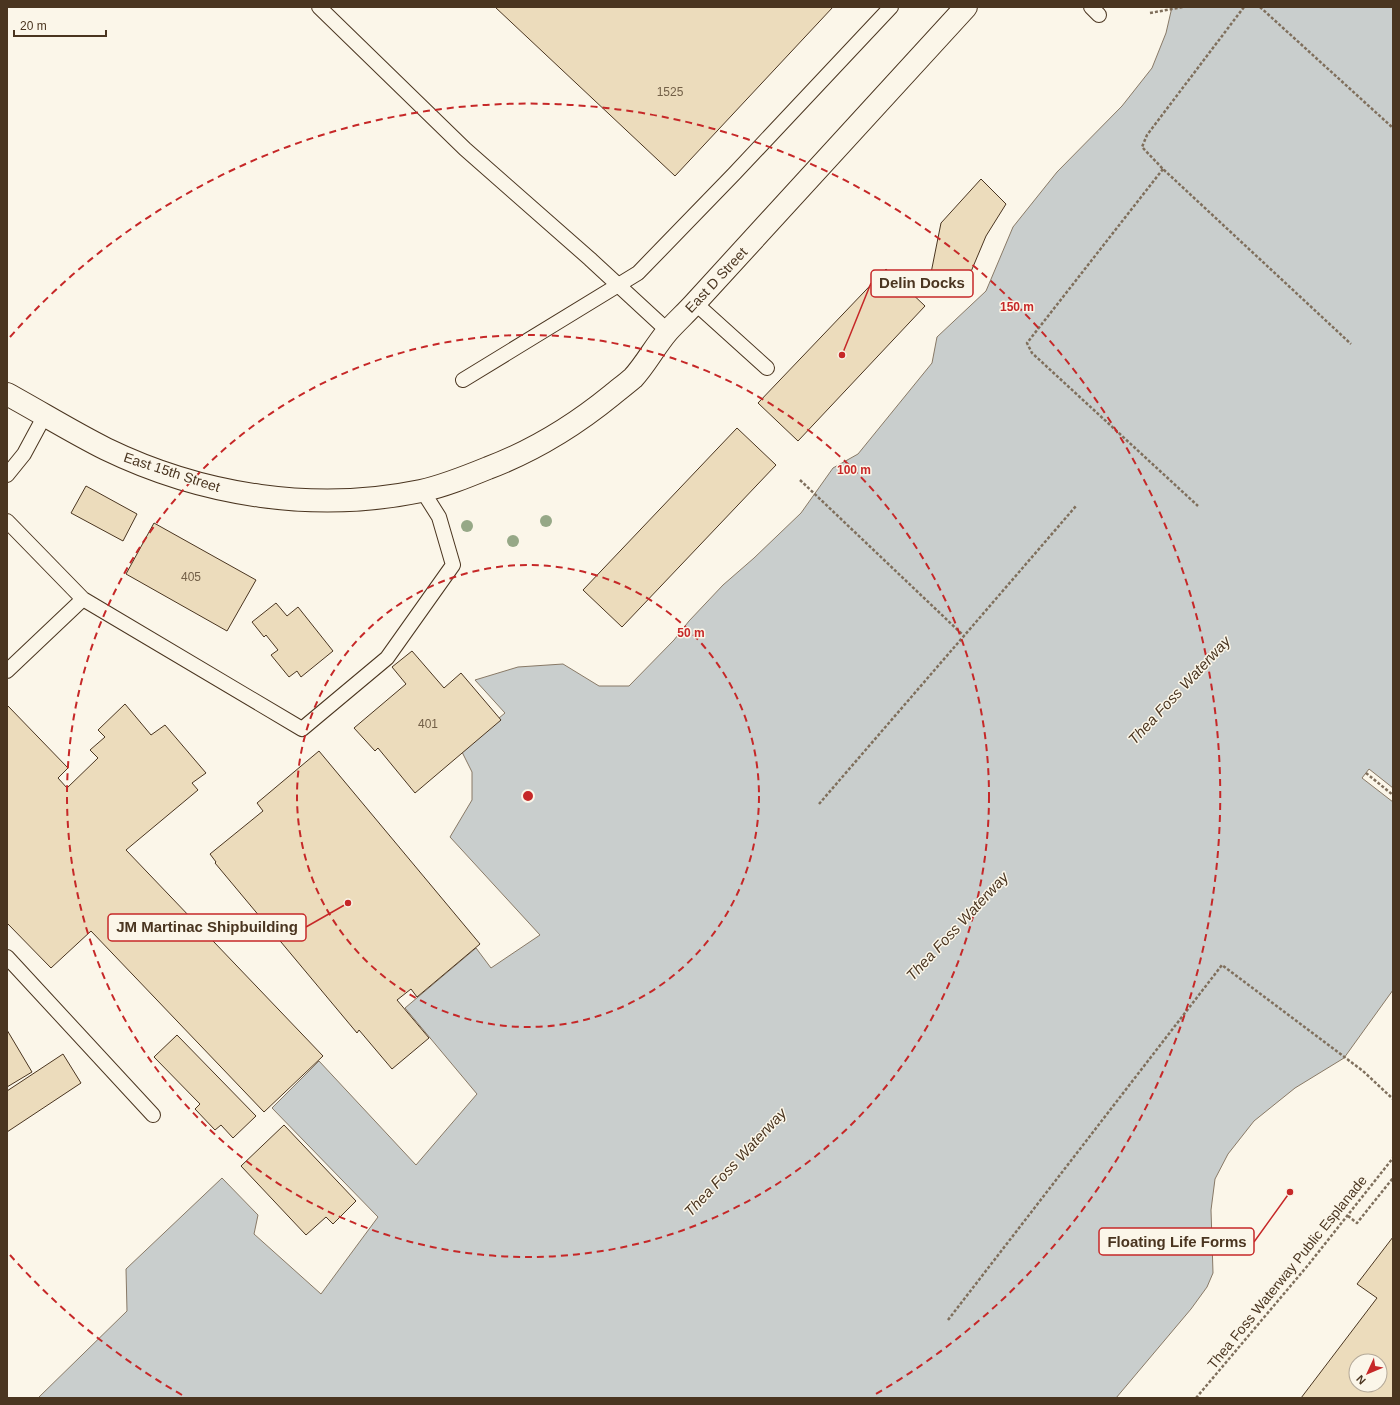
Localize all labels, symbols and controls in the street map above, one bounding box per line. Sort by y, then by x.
scale bar [14,12,106,38]
text: 20 m [20,19,47,33]
house number: 1525 [657,85,684,99]
street label: East D Street [682,244,750,316]
callout: Delin Docks [871,270,973,297]
text: Delin Docks [879,274,965,291]
text: 150 m [1000,300,1034,314]
street label: East 15th Street [122,449,222,495]
text: 100 m [837,463,871,477]
house number: 405 [181,570,201,584]
text: 50 m [677,626,705,640]
water label: Thea Foss Waterway [1125,631,1234,748]
house number: 401 [418,717,438,731]
centre of rings [521,789,535,803]
water label: Thea Foss Waterway [903,867,1012,984]
callout: JM Martinac Shipbuilding [108,914,306,941]
text: JM Martinac Shipbuilding [116,918,298,935]
water label: Thea Foss Waterway [681,1103,790,1220]
street label: Thea Foss Waterway Public Esplanade [1204,1172,1370,1372]
callout: Floating Life Forms [1099,1228,1254,1255]
text: Floating Life Forms [1107,1233,1247,1250]
north arrow [1348,1353,1388,1393]
text: N [1354,1373,1368,1387]

